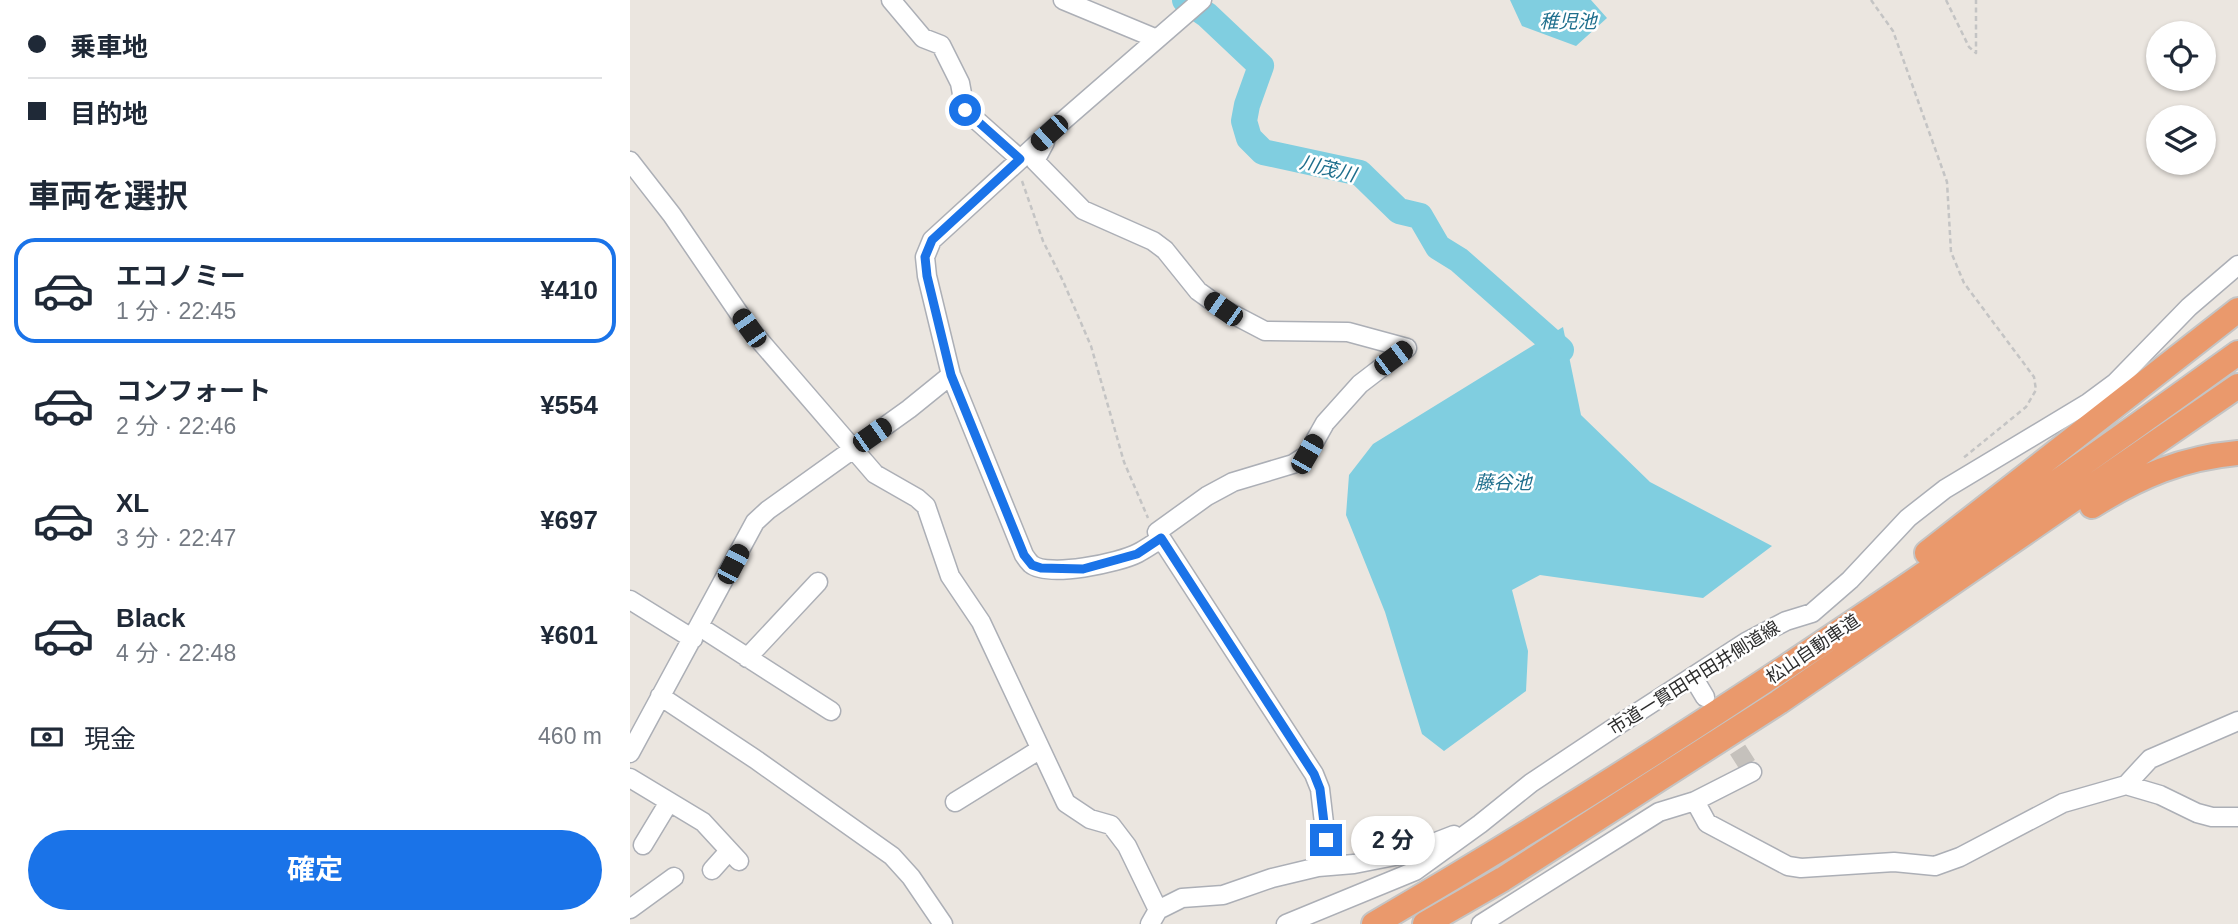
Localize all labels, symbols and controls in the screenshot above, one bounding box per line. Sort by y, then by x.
water label: 稚児池 [1539,11,1598,32]
map controls [2146,21,2216,175]
button: locate [2146,21,2216,91]
text: 乗車地 [70,32,148,62]
route start [949,94,981,126]
text: 目的地 [70,99,148,129]
button: layers [2146,105,2216,175]
car [1027,111,1072,155]
water label: 川茂川 [1298,151,1360,186]
text: 車両を選択 [28,178,188,214]
icon: car [32,259,95,322]
text: エコノミー [116,261,246,291]
text: ¥410 [540,275,598,305]
car [1200,288,1247,330]
text: 1 分 · 22:45 [116,298,236,324]
car [729,305,770,351]
car [1370,337,1417,379]
icon: car [32,374,95,437]
text: コンフォート [116,376,271,406]
text: ¥554 [540,390,598,420]
text: 2 分 · 22:46 [116,413,236,439]
car [849,414,896,456]
car [1288,431,1327,477]
water label: 藤谷池 [1474,472,1533,493]
text: XL [116,488,149,518]
icon: car [32,489,95,552]
text: ¥697 [540,505,598,535]
text: 3 分 · 22:47 [116,525,236,551]
car [714,541,753,587]
text: Black [116,603,185,633]
icon: car [32,604,95,667]
street label: 松山自動車道 [1763,611,1863,687]
street label: 市道一貫田中田井側道線 [1605,617,1783,739]
text: ¥601 [540,620,598,650]
text: 4 分 · 22:48 [116,640,236,666]
icon: cash [28,718,66,756]
text: 460 m [538,723,602,749]
text: 現金 [84,724,136,754]
callout: 2 分 [1350,816,1434,864]
route end [1310,824,1342,856]
text: 2 分 [1372,827,1414,853]
button: 確定 [28,830,602,910]

